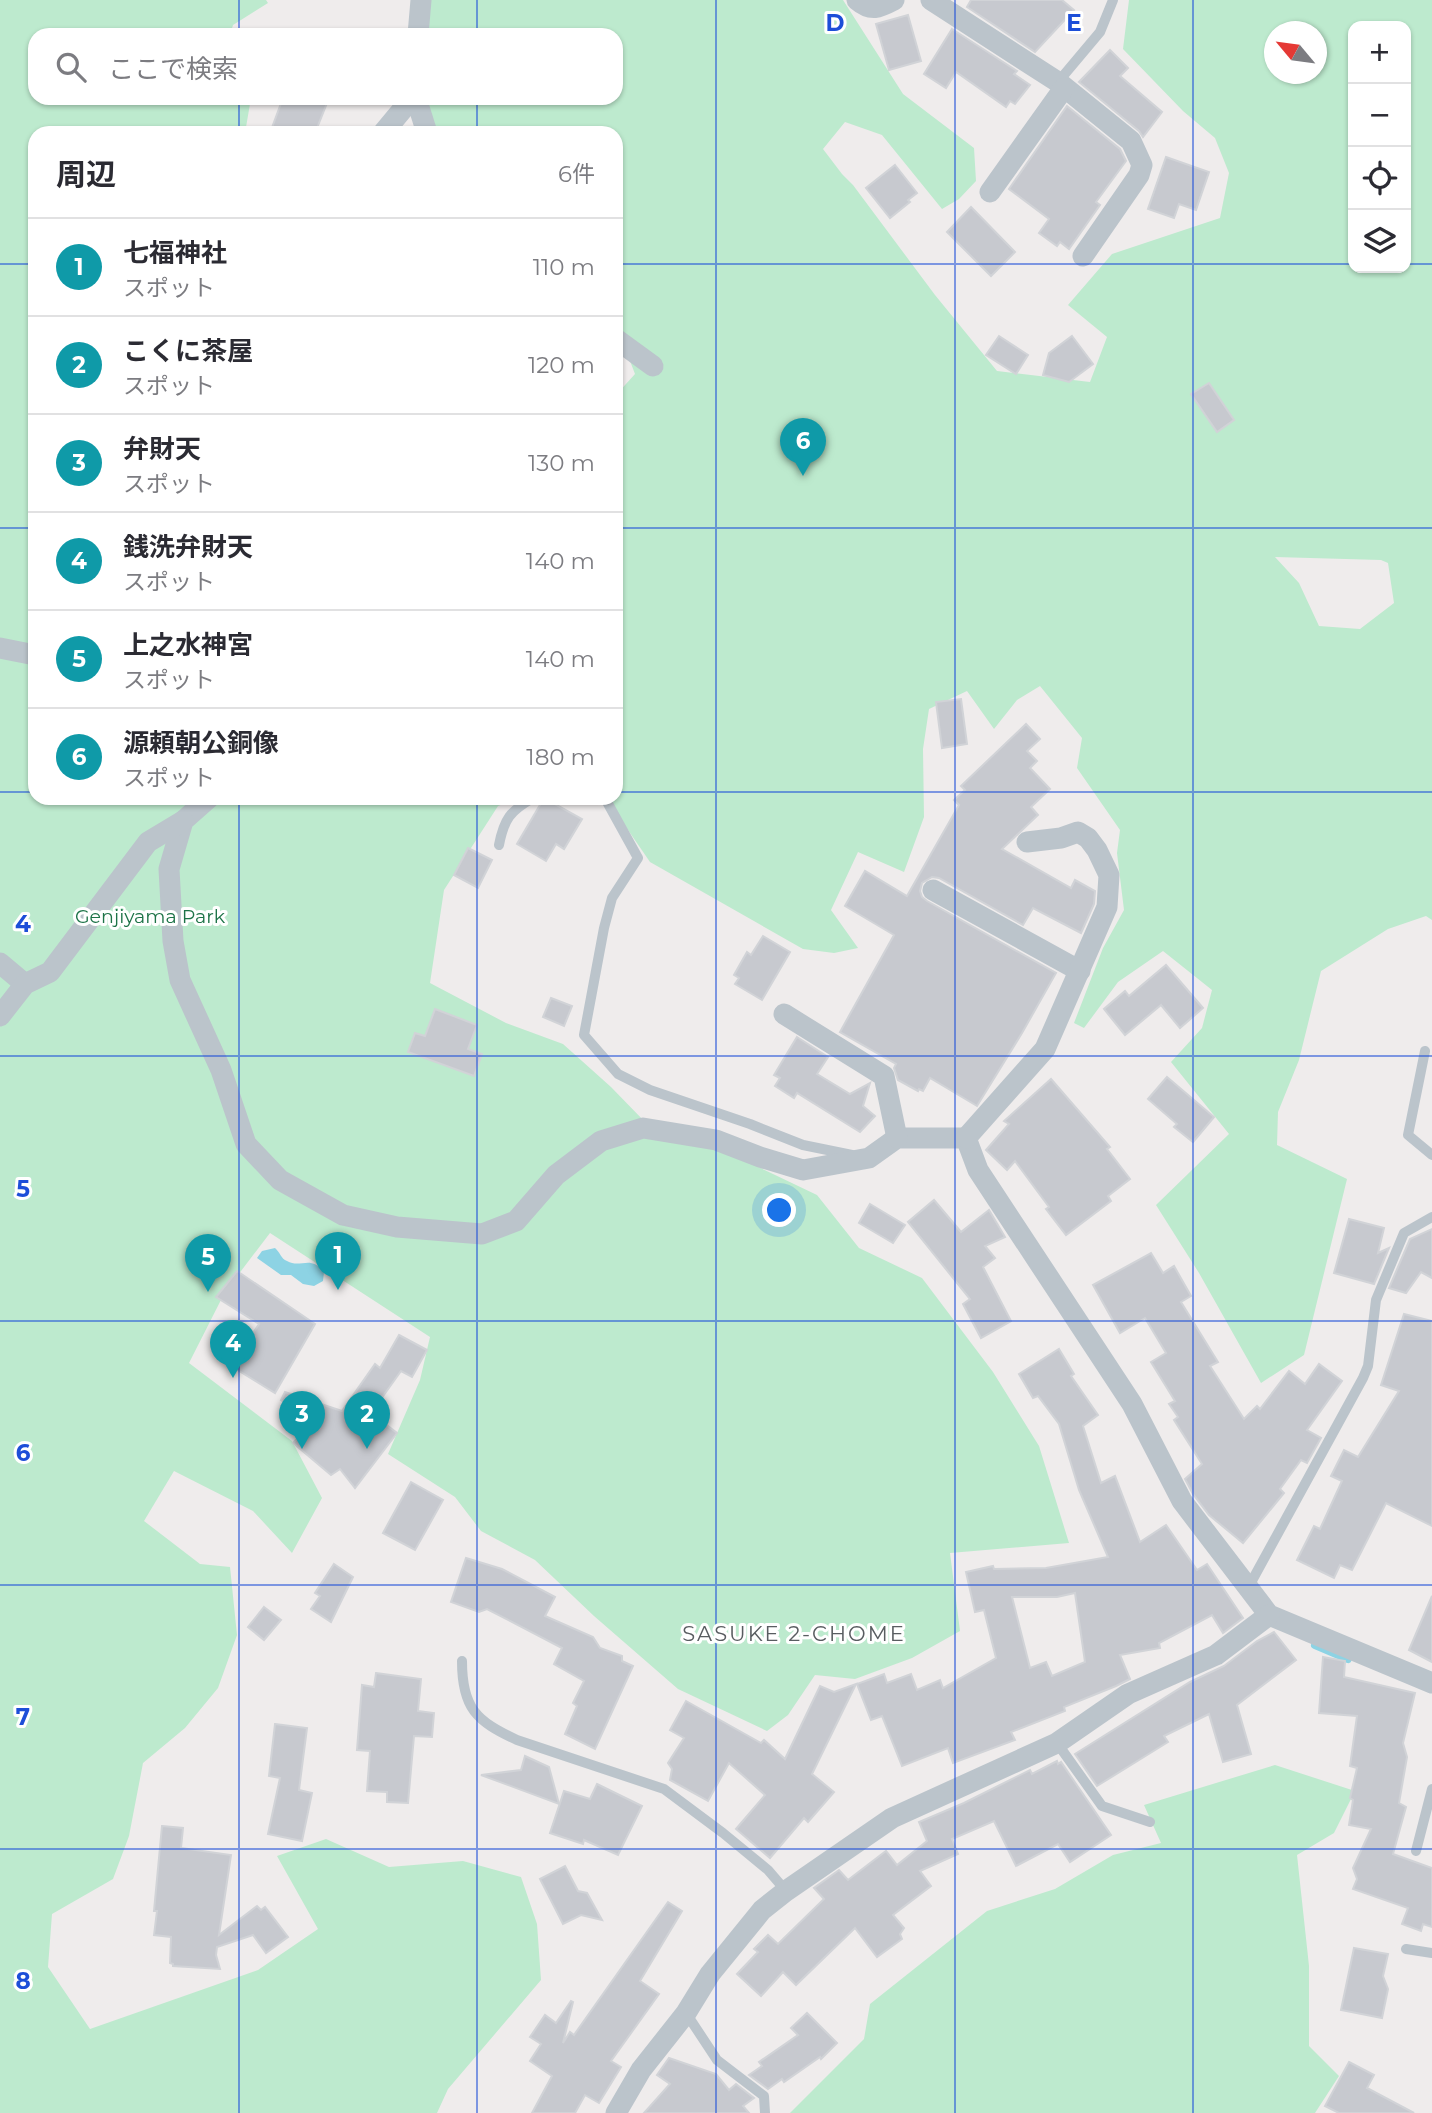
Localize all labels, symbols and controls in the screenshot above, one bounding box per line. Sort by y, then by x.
text: D [826,9,845,37]
text: E [1066,9,1082,37]
north arrow [1264,21,1327,84]
map controls [1348,21,1411,273]
button: + [1348,21,1411,84]
search box [28,28,623,105]
icon: search [52,48,90,86]
text: ここで検索 [108,53,238,85]
button: − [1348,84,1411,147]
button: locate [1348,147,1411,210]
text: 周辺 [56,156,116,193]
text: 6件 [558,160,595,188]
button: layers [1348,210,1411,273]
text: 七福神社 [123,237,227,269]
text: 1 [74,253,84,281]
text: 110 m [533,253,595,281]
text: スポット [123,274,215,302]
text: こくに茶屋 [123,335,253,367]
text: 2 [72,351,86,379]
text: 120 m [528,351,595,379]
text: スポット [123,372,215,400]
pin: 6 [780,418,826,476]
text: 弁財天 [123,433,201,465]
text: 3 [72,449,86,477]
text: 130 m [528,449,595,477]
text: スポット [123,470,215,498]
text: 銭洗弁財天 [123,531,253,563]
text: 4 [71,547,87,575]
text: 140 m [526,547,595,575]
text: スポット [123,568,215,596]
text: 上之水神宮 [123,629,253,661]
text: 5 [72,645,86,673]
text: 140 m [526,645,595,673]
text: スポット [123,666,215,694]
text: 源頼朝公銅像 [123,727,279,759]
text: 6 [72,743,86,771]
text: 180 m [526,743,595,771]
text: スポット [123,764,215,792]
park label: Genjiyama Park [75,905,226,928]
text: 4 [15,910,31,938]
text: 5 [16,1175,30,1203]
your location [762,1193,796,1227]
pin: 1 [315,1232,361,1290]
pin: 5 [185,1234,231,1292]
pin: 4 [210,1320,256,1378]
pin: 3 [279,1391,325,1449]
pin: 2 [344,1391,390,1449]
text: 6 [16,1439,31,1467]
district label: SASUKE 2-CHOME [682,1621,906,1646]
text: 7 [16,1703,30,1731]
text: 8 [15,1967,31,1995]

